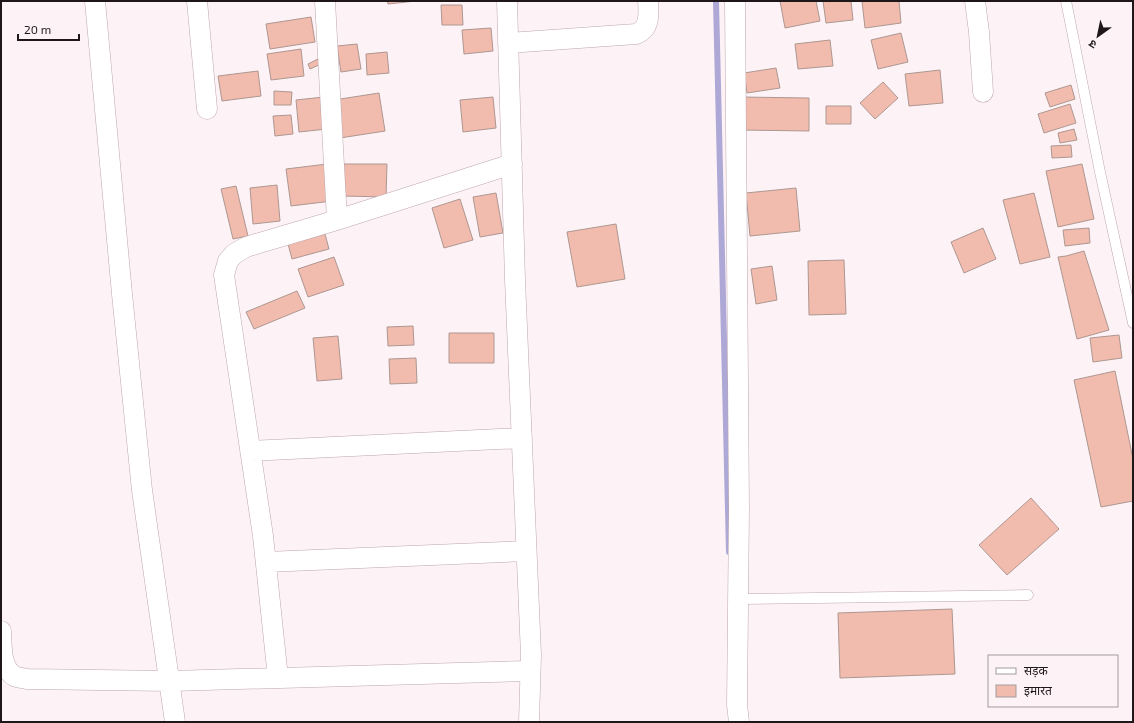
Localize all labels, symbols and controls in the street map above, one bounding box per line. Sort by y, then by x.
scale bar [18,16,79,42]
north arrow [1078,16,1118,56]
text: 20 m [24,22,51,36]
text: उ [1086,37,1099,52]
legend [988,655,1118,707]
text: सड़क [1024,663,1049,678]
text: इमारत [1024,683,1053,698]

